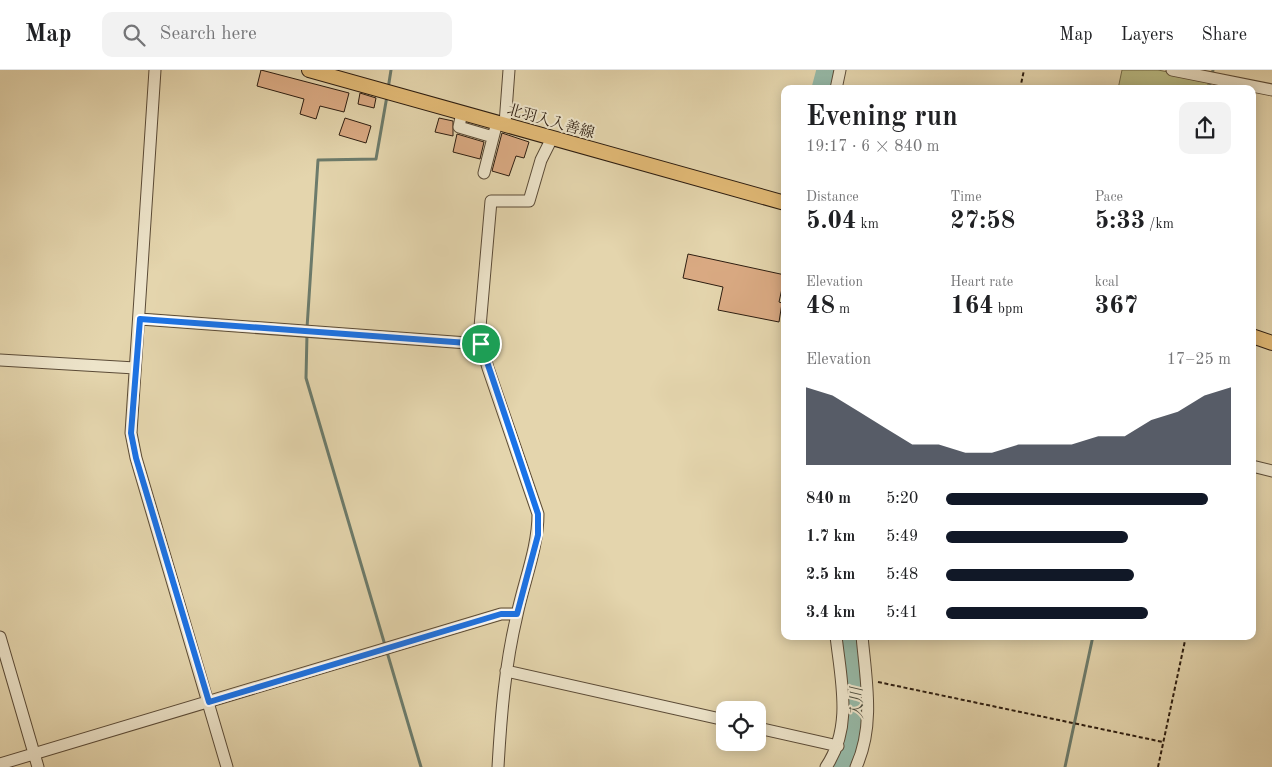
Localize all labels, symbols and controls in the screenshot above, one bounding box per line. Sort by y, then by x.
search box [102,12,452,57]
icon: search [120,21,148,49]
text: Map [25,23,72,47]
text: Search here [160,25,257,44]
text: Map [1059,26,1093,44]
text: Layers [1121,26,1173,44]
text: Share [1201,26,1247,44]
street label: 北羽入入善線 [505,101,596,142]
button: share [1179,102,1231,154]
text: Evening run [806,104,958,132]
text: 19:17 · 6 × 840 m [806,139,939,155]
text: Distance [806,190,859,204]
text: Time [950,190,982,204]
text: Pace [1095,190,1123,204]
text: 5.04 [806,209,857,234]
text: 27:58 [950,209,1015,234]
text: 5:33 [1095,209,1145,234]
text: km [857,217,879,231]
text: /km [1145,217,1174,231]
text: Elevation [806,275,863,289]
text: Heart rate [950,275,1013,289]
text: kcal [1095,275,1119,289]
text: 48 [806,294,835,319]
text: 164 [950,294,994,319]
text: 367 [1095,294,1138,319]
text: m [835,302,850,316]
text: bpm [994,302,1023,316]
pin [460,323,502,365]
icon: arrive [467,330,495,358]
text: Elevation [806,352,871,368]
text: 17–25 m [1167,352,1231,368]
text: 840 m [806,491,851,507]
text: 5:20 [886,491,918,507]
text: 1.7 km [806,529,855,545]
text: 5:49 [886,529,918,545]
text: 2.5 km [806,567,855,583]
text: 5:48 [886,567,918,583]
text: 3.4 km [806,605,855,621]
text: 5:41 [886,605,918,621]
water label: 入川 [848,685,866,719]
map controls [716,701,766,751]
button: locate [716,701,766,751]

